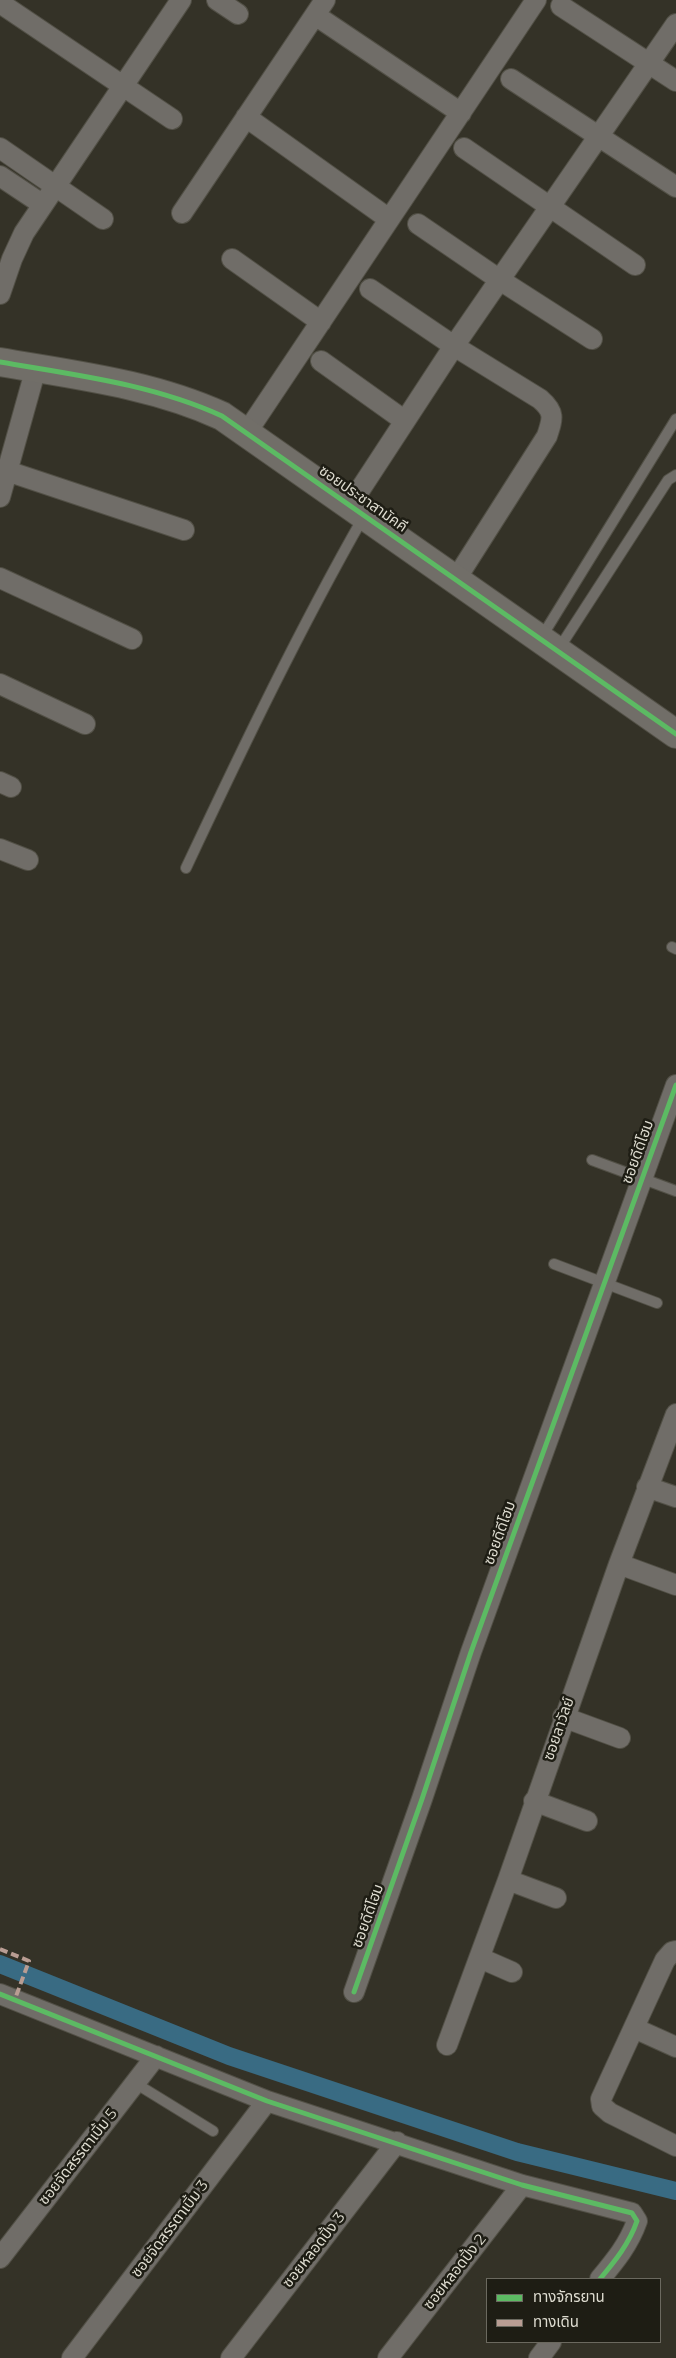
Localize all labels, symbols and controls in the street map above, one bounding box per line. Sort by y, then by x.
street label: ซอยประชาสามัคคี [315,462,411,536]
street label: ซอยดีดีโฮม [618,1118,658,1186]
street label: ซอยดีดีโฮม [480,1499,520,1567]
street label: ซอยลาวัลย์ [540,1695,578,1763]
street label: ซอยดีดีโฮม [348,1882,388,1950]
street label: ซอยจัดสรรตาเบิ้ม 5 [35,2105,121,2209]
street label: ซอยจัดสรรตาเบิ้ม 3 [128,2177,212,2281]
street label: ซอยหลอดปิ้ง 3 [279,2209,349,2291]
street label: ซอยหลอดปิ้ง 2 [420,2231,490,2313]
legend [486,2278,661,2343]
text: ทางจักรยาน [533,2287,605,2306]
text: ทางเดิน [533,2312,579,2331]

